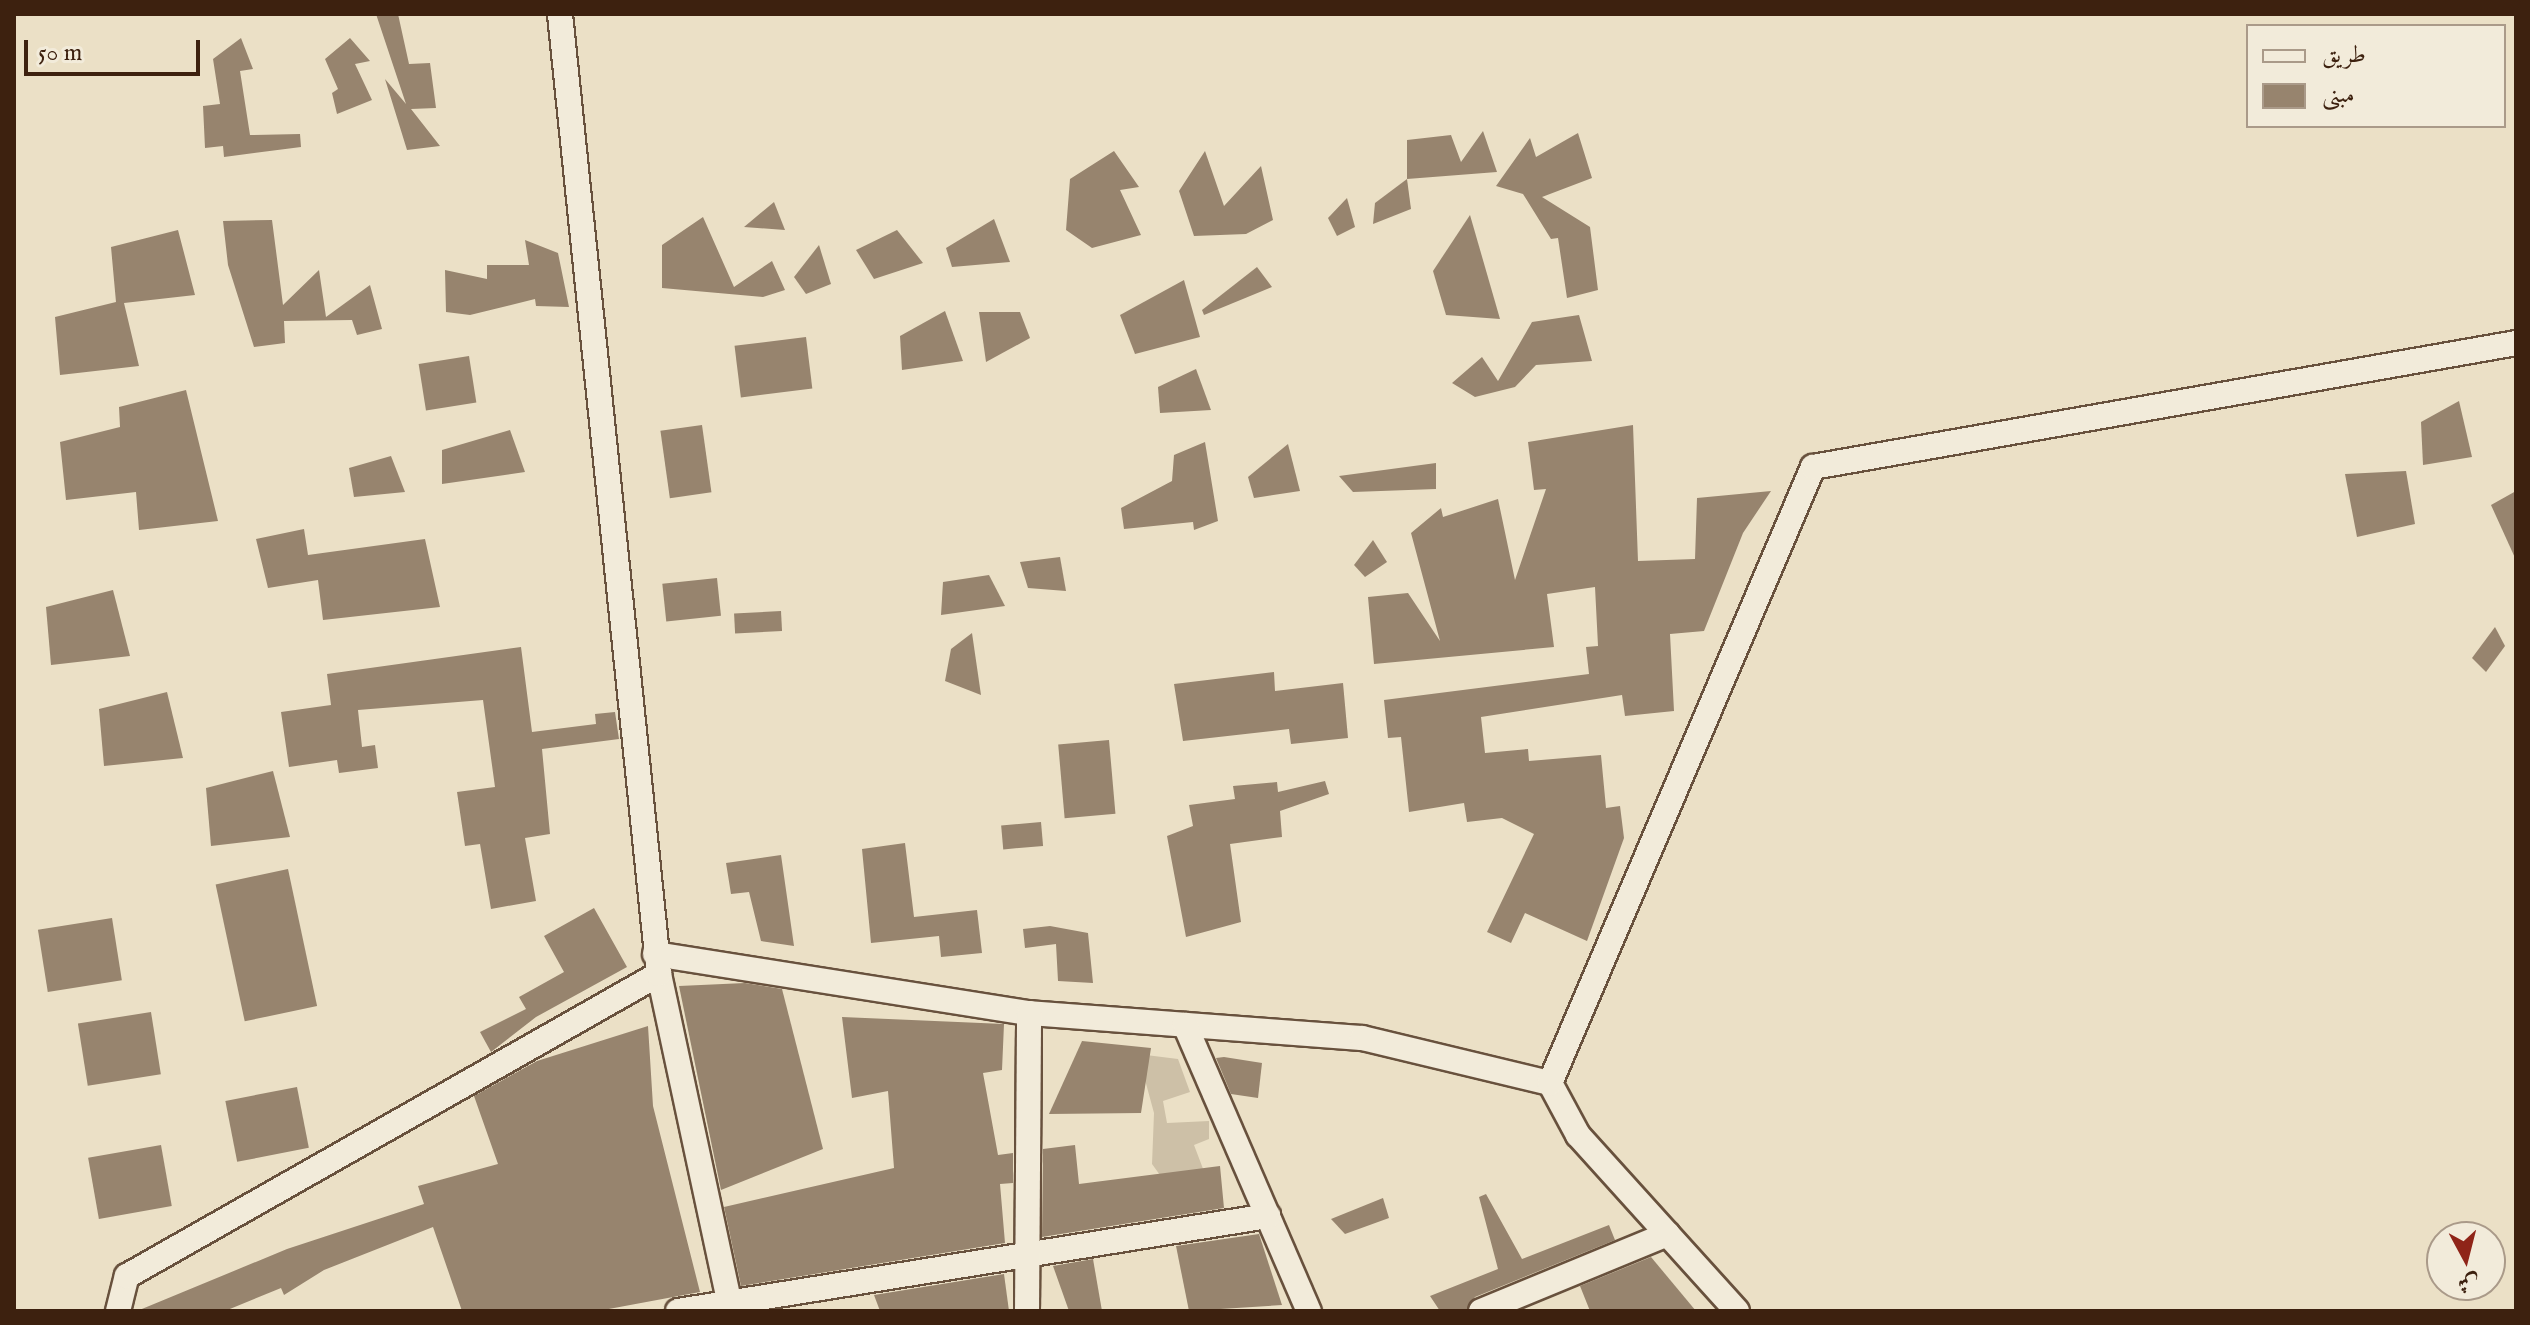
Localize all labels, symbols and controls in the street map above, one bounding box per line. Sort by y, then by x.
scale bar [28,24,204,74]
legend [2246,24,2506,128]
text: 50 m [38,38,82,69]
text: طريق [2322,40,2366,71]
text: مبنى [2322,80,2355,111]
north arrow [2426,1221,2506,1301]
text: ش [2456,1268,2481,1298]

